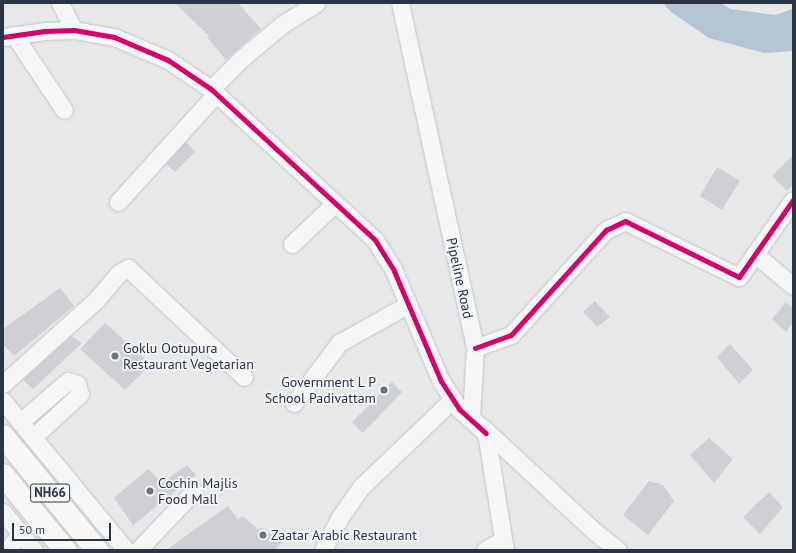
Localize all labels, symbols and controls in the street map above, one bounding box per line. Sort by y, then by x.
street label: Pipeline Road [443,236,477,320]
place label: Goklu Ootupura Restaurant Vegetarian [123,340,254,372]
marker: Goklu Ootupura Restaurant Vegetarian [110,351,120,361]
place label: Government L P School Padivattam [265,374,376,406]
marker: Government L P School Padivattam [379,385,389,395]
place label: Cochin Majlis Food Mall [158,475,238,508]
road number: NH66 [30,482,70,504]
marker: Cochin Majlis Food Mall [145,486,155,496]
scale bar [14,515,113,541]
text: 50 m [19,522,45,537]
place label: Zaatar Arabic Restaurant [271,527,418,543]
marker: Zaatar Arabic Restaurant [258,530,268,540]

